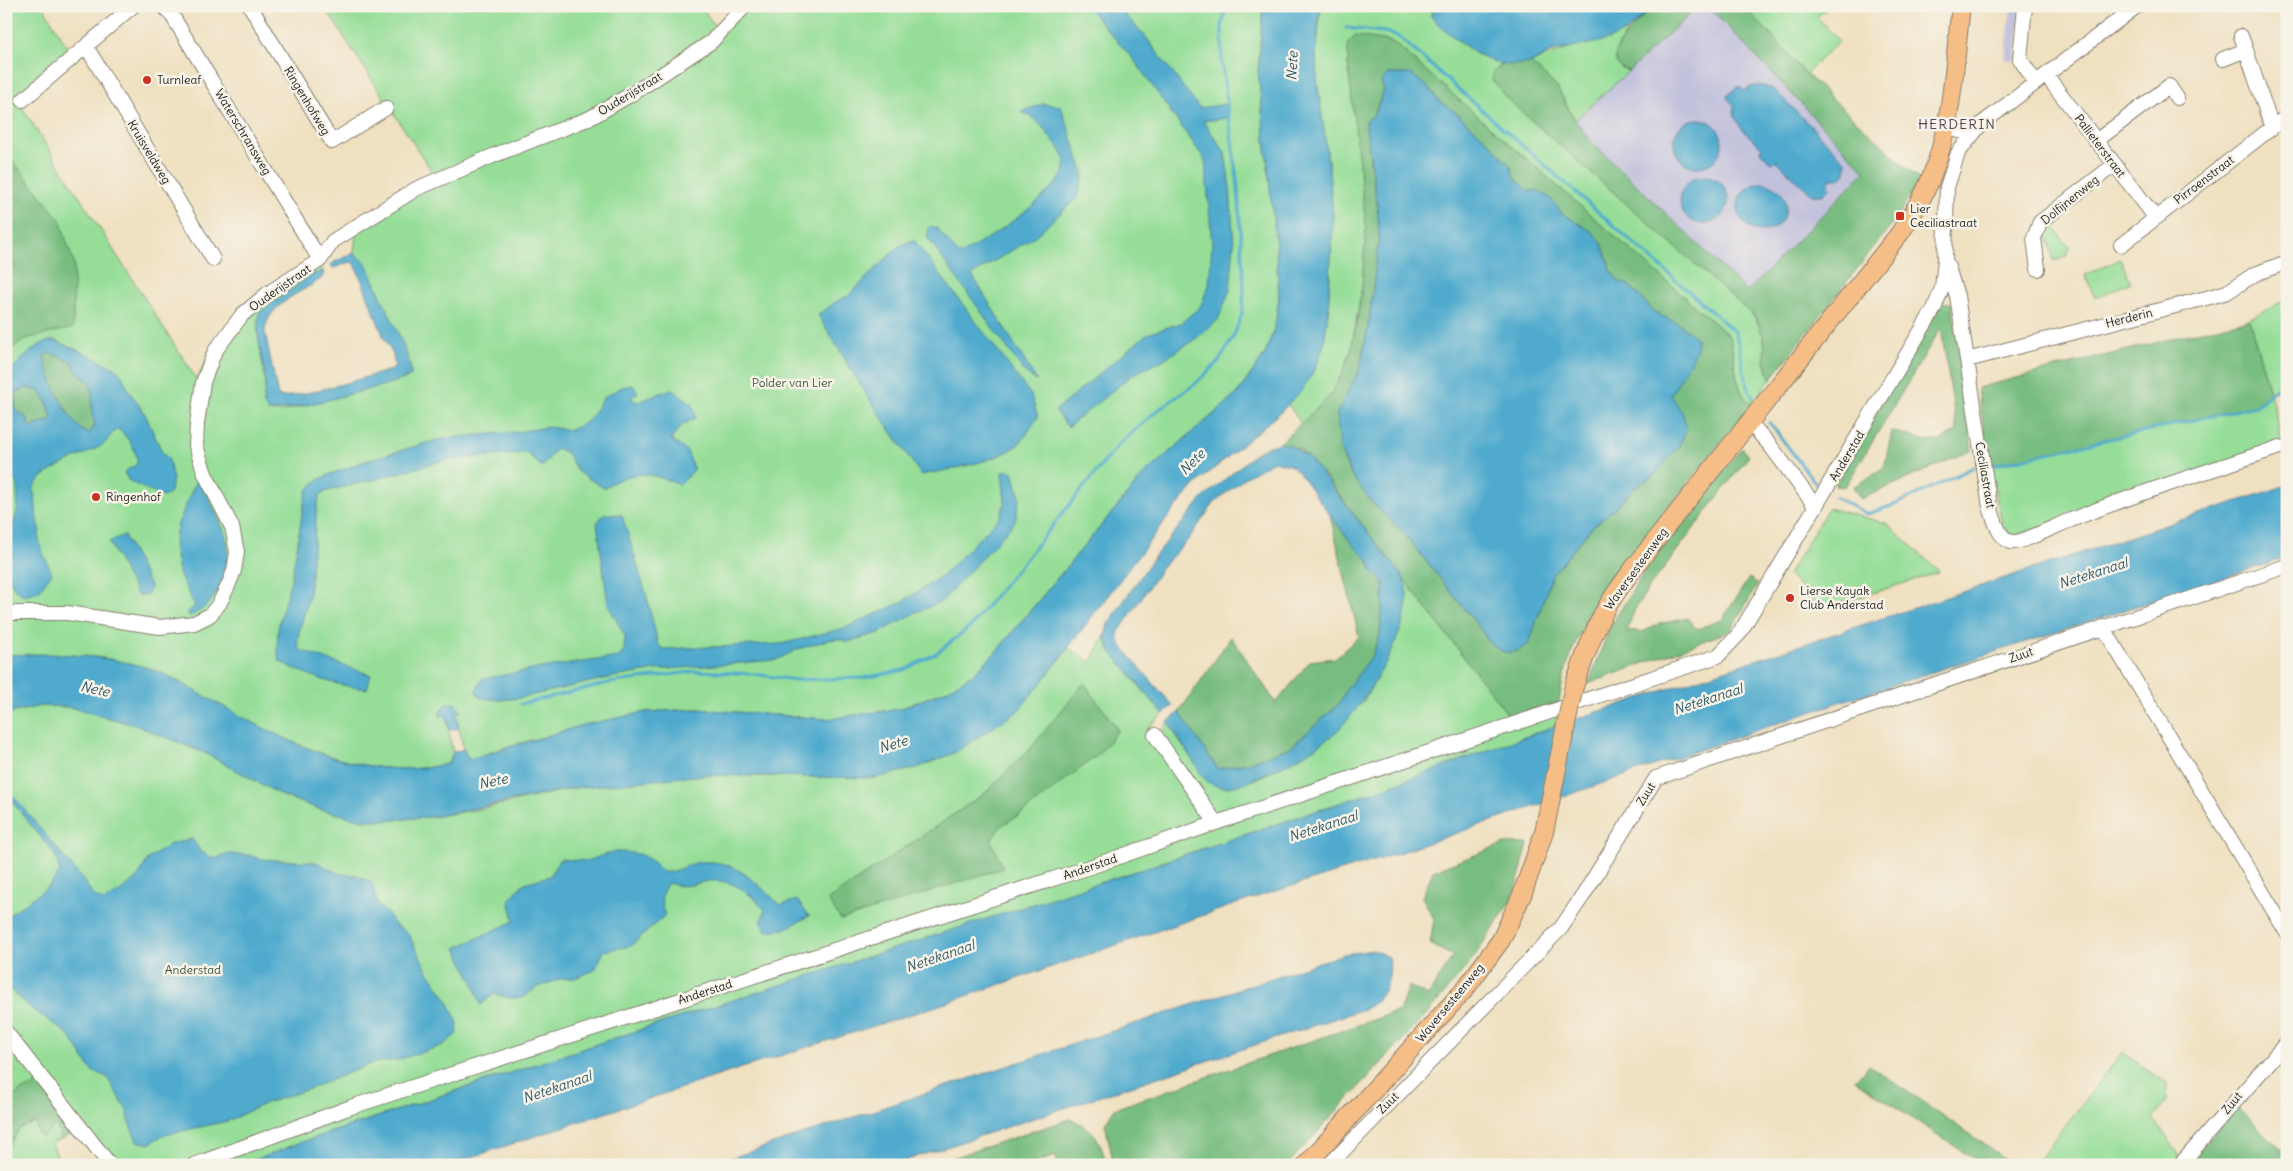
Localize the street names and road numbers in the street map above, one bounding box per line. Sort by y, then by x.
street label: Ringenhofweg [281,64,334,138]
street label: Ouderijstraat [595,69,664,119]
street label: Waterschransweg [212,86,275,178]
street label: Pallieterstraat [2072,111,2129,180]
street label: Kruisveldweg [124,117,174,187]
street label: Pirroenstraat [2171,152,2237,207]
street label: Dolfijnenweg [2038,172,2102,228]
street label: Ouderijstraat [246,261,313,314]
street label: Herderin [2104,304,2154,331]
street label: Anderstad [1826,428,1868,484]
street label: Ceciliastraat [1972,441,1999,509]
street label: Waversesteenweg [1601,525,1671,613]
street label: Zuut [2007,643,2035,666]
street label: Zuut [1633,779,1658,808]
street label: Anderstad [1061,850,1119,883]
street label: Waversesteenweg [1412,960,1487,1045]
street label: Anderstad [676,976,734,1007]
street label: Zuut [2218,1088,2245,1117]
street label: Zuut [1374,1089,1402,1117]

